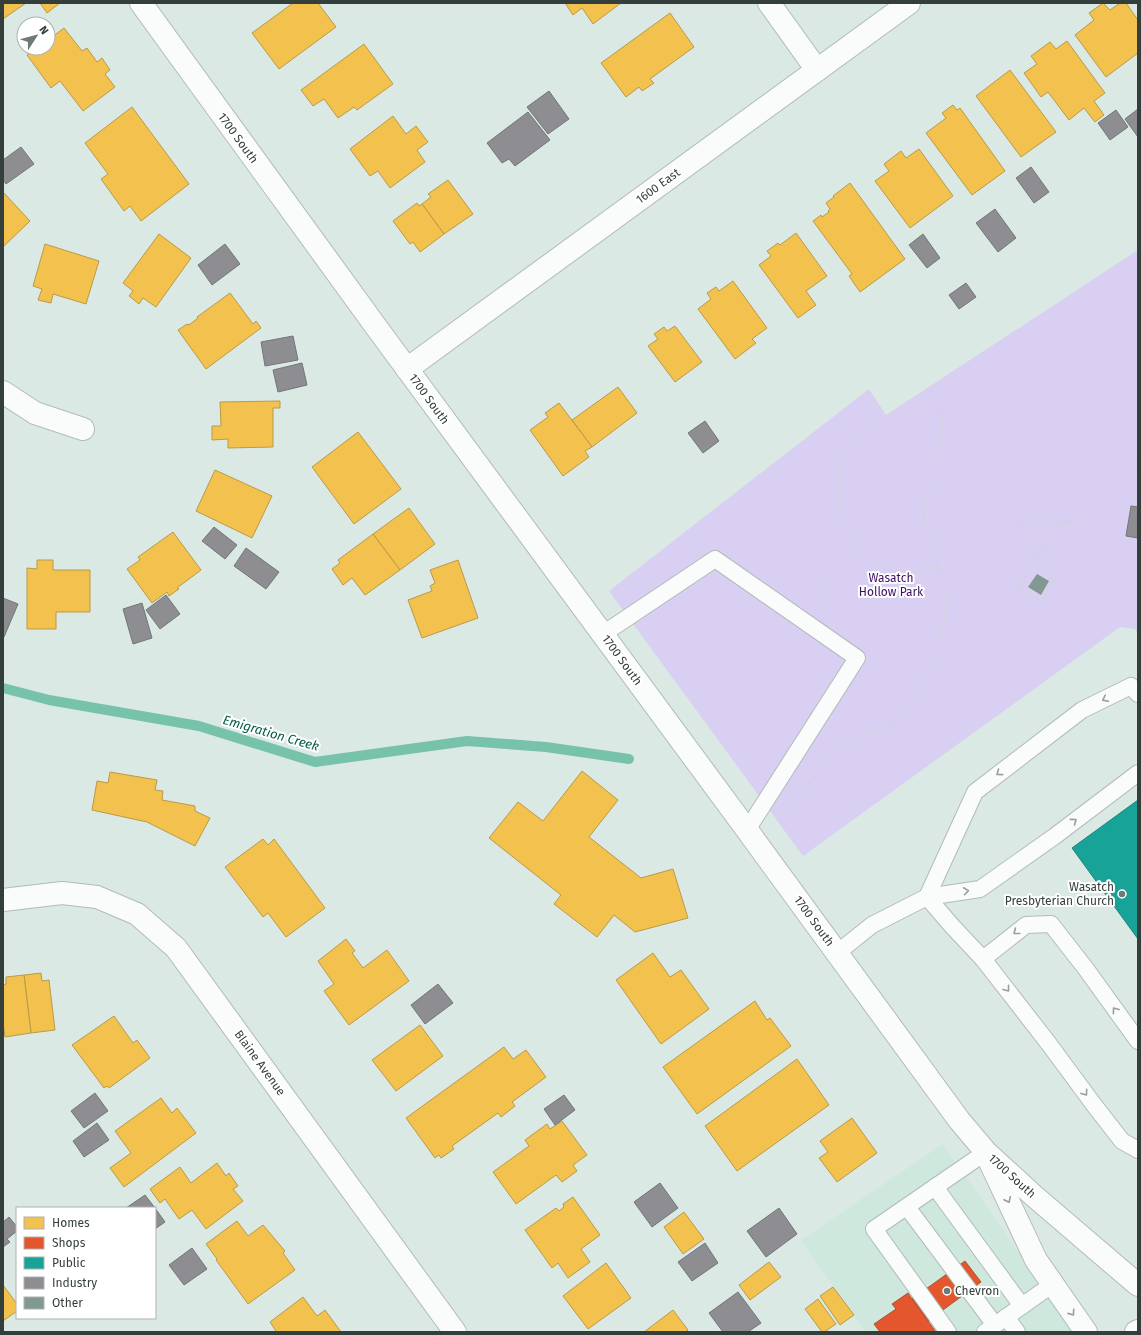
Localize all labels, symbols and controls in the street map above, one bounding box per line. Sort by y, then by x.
north arrow [16,16,56,56]
text: N [36,24,51,37]
street label: 1700 South [215,110,261,166]
street label: 1600 East [633,165,683,207]
street label: 1700 South [406,371,452,427]
park label: Wasatch Hollow Park [859,571,924,599]
street label: 1700 South [599,632,645,688]
one-way arrow [1102,694,1109,701]
water label: Emigration Creek [221,712,321,754]
one-way arrow [997,769,1004,776]
one-way arrow [1069,819,1076,826]
place label: Wasatch Presbyterian Church [1005,880,1114,908]
one-way arrow [963,887,969,896]
marker: Wasatch Presbyterian Church [1117,889,1127,899]
street label: 1700 South [791,893,837,949]
one-way arrow [1014,928,1021,935]
one-way arrow [1002,985,1009,992]
one-way arrow [1113,1007,1120,1014]
street label: Blaine Avenue [232,1028,288,1098]
one-way arrow [1080,1089,1087,1096]
street label: 1700 South [985,1151,1039,1201]
one-way arrow [1003,1196,1011,1204]
legend [16,1207,156,1319]
text: Homes [52,1216,90,1230]
text: Shops [52,1236,86,1250]
text: Public [52,1256,86,1270]
text: Industry [52,1276,97,1290]
place label: Chevron [955,1284,999,1298]
marker: Chevron [942,1286,952,1296]
text: Other [52,1296,83,1310]
one-way arrow [1067,1308,1074,1315]

